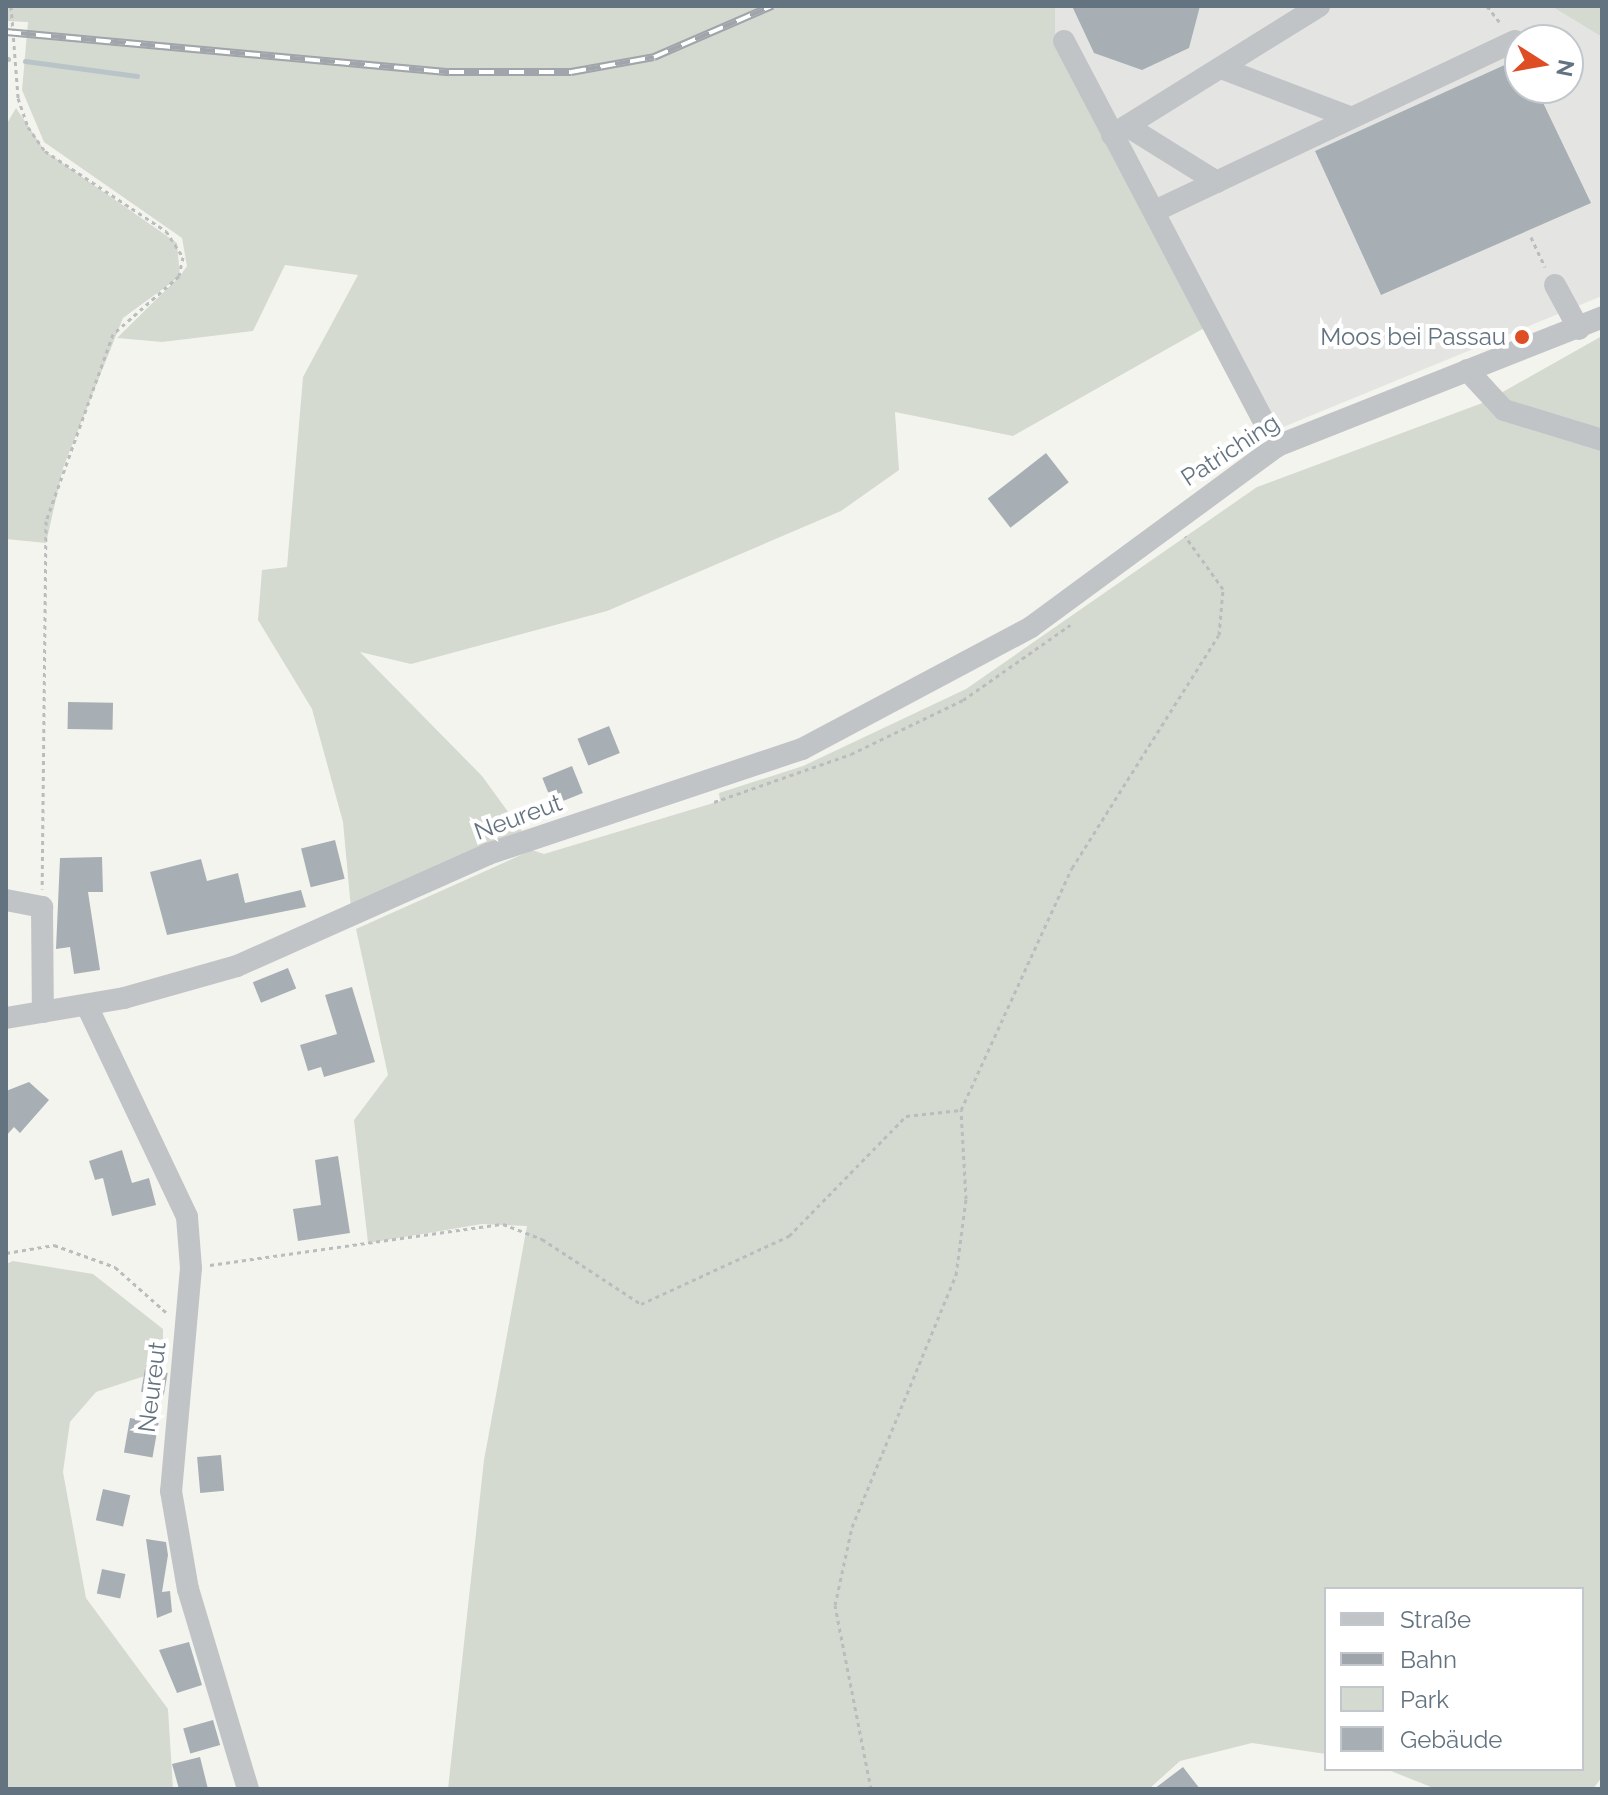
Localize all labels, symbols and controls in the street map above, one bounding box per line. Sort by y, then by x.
north arrow [1504,24,1584,104]
text: N [1551,57,1580,79]
place label: Moos bei Passau [1320,323,1506,351]
marker: Moos bei Passau [1513,328,1531,346]
street label: Patriching [1176,408,1284,492]
street label: Neureut [470,788,566,846]
street label: Neureut [132,1340,172,1434]
legend [1324,1587,1584,1771]
text: Straße [1400,1605,1471,1634]
text: Bahn [1400,1645,1457,1674]
text: Park [1400,1685,1449,1714]
text: Gebäude [1400,1725,1502,1754]

